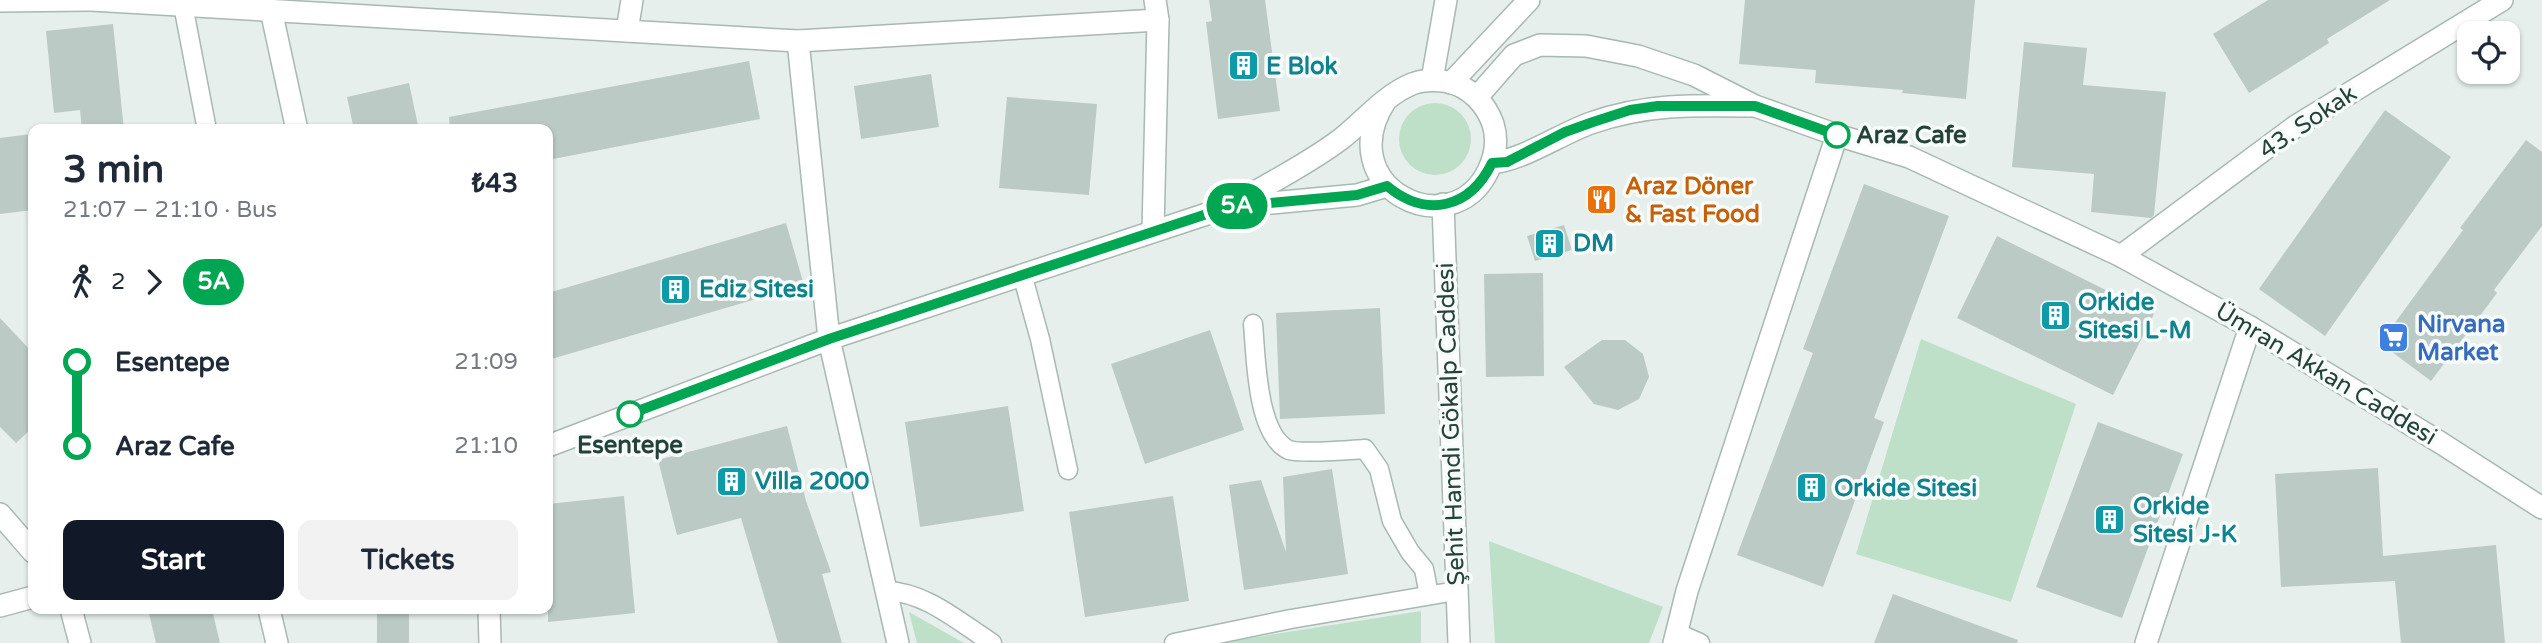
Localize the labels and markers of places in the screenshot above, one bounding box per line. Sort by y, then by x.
building icon: E Blok [1226,49,1260,83]
place label: E Blok [1266,52,1338,81]
place label: Araz Cafe [1856,121,1967,150]
marker: Araz Cafe [1824,122,1850,148]
place label: Araz Döner & Fast Food [1625,172,1760,229]
restaurant icon: Araz Döner & Fast Food [1585,183,1619,217]
building icon: DM [1533,226,1567,260]
place label: DM [1573,229,1614,258]
building icon: Ediz Sitesi [659,272,693,306]
place label: Ediz Sitesi [699,275,814,304]
place label: Orkide Sitesi L-M [2078,288,2192,345]
building icon: Orkide Sitesi L-M [2038,299,2072,333]
place label: Nirvana Market [2417,310,2505,367]
supermarket icon: Nirvana Market [2377,321,2411,355]
marker: Esentepe [617,401,643,427]
place label: Esentepe [577,431,683,460]
building icon: Villa 2000 [715,464,749,498]
place label: Villa 2000 [755,467,869,496]
building icon: Orkide Sitesi [1794,471,1828,505]
place label: Orkide Sitesi [1834,474,1977,503]
place label: Orkide Sitesi J-K [2133,492,2237,549]
building icon: Orkide Sitesi J-K [2093,503,2127,537]

